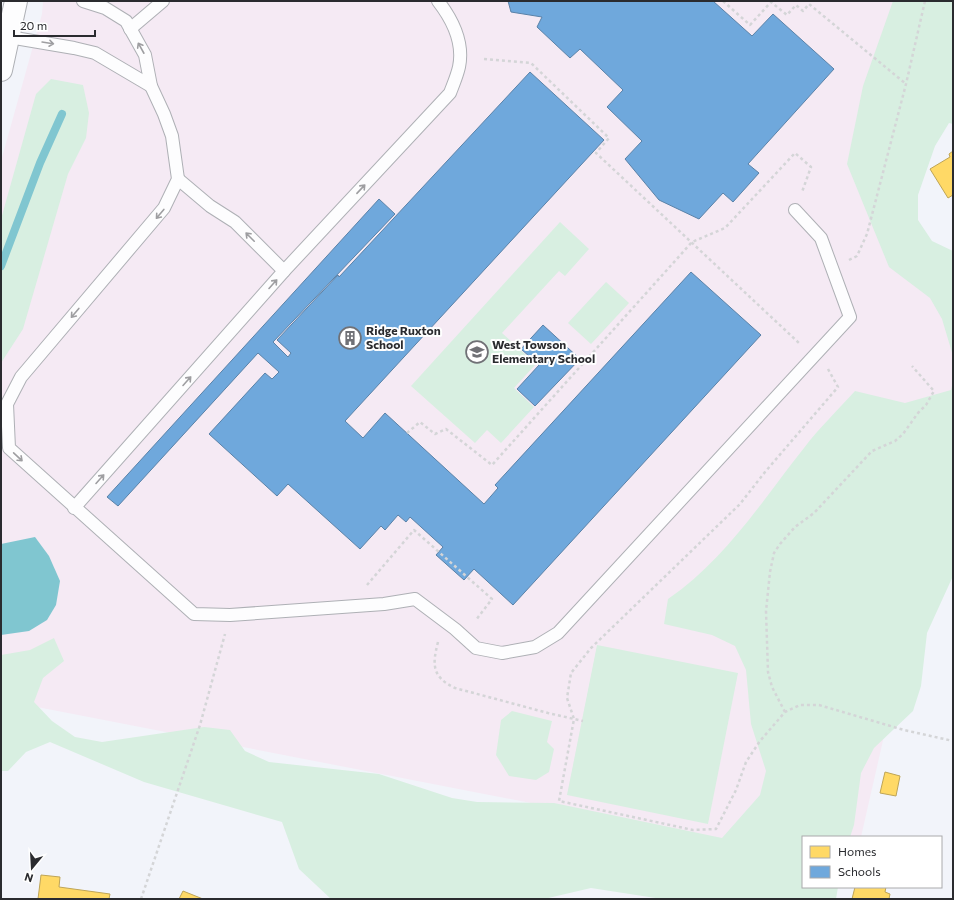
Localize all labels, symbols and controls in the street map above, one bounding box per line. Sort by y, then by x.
scale bar [14,12,95,38]
text: 20 m [20,18,47,32]
one-way arrow [41,39,54,47]
one-way arrow [137,43,145,55]
one-way arrow [356,184,366,194]
one-way arrow [155,208,164,219]
one-way arrow [245,232,254,242]
one-way arrow [268,279,277,289]
one-way arrow [71,307,80,318]
place label: Ridge Ruxton School [366,323,441,351]
building icon: Ridge Ruxton School [337,325,363,351]
place label: West Towson Elementary School [492,337,595,365]
school or university icon: West Towson Elementary School [464,339,490,365]
one-way arrow [182,376,191,387]
one-way arrow [13,452,24,461]
one-way arrow [96,474,105,484]
legend [802,836,942,888]
text: Homes [838,844,876,858]
north arrow [12,848,52,888]
text: Schools [838,864,881,878]
text: N [23,871,35,885]

